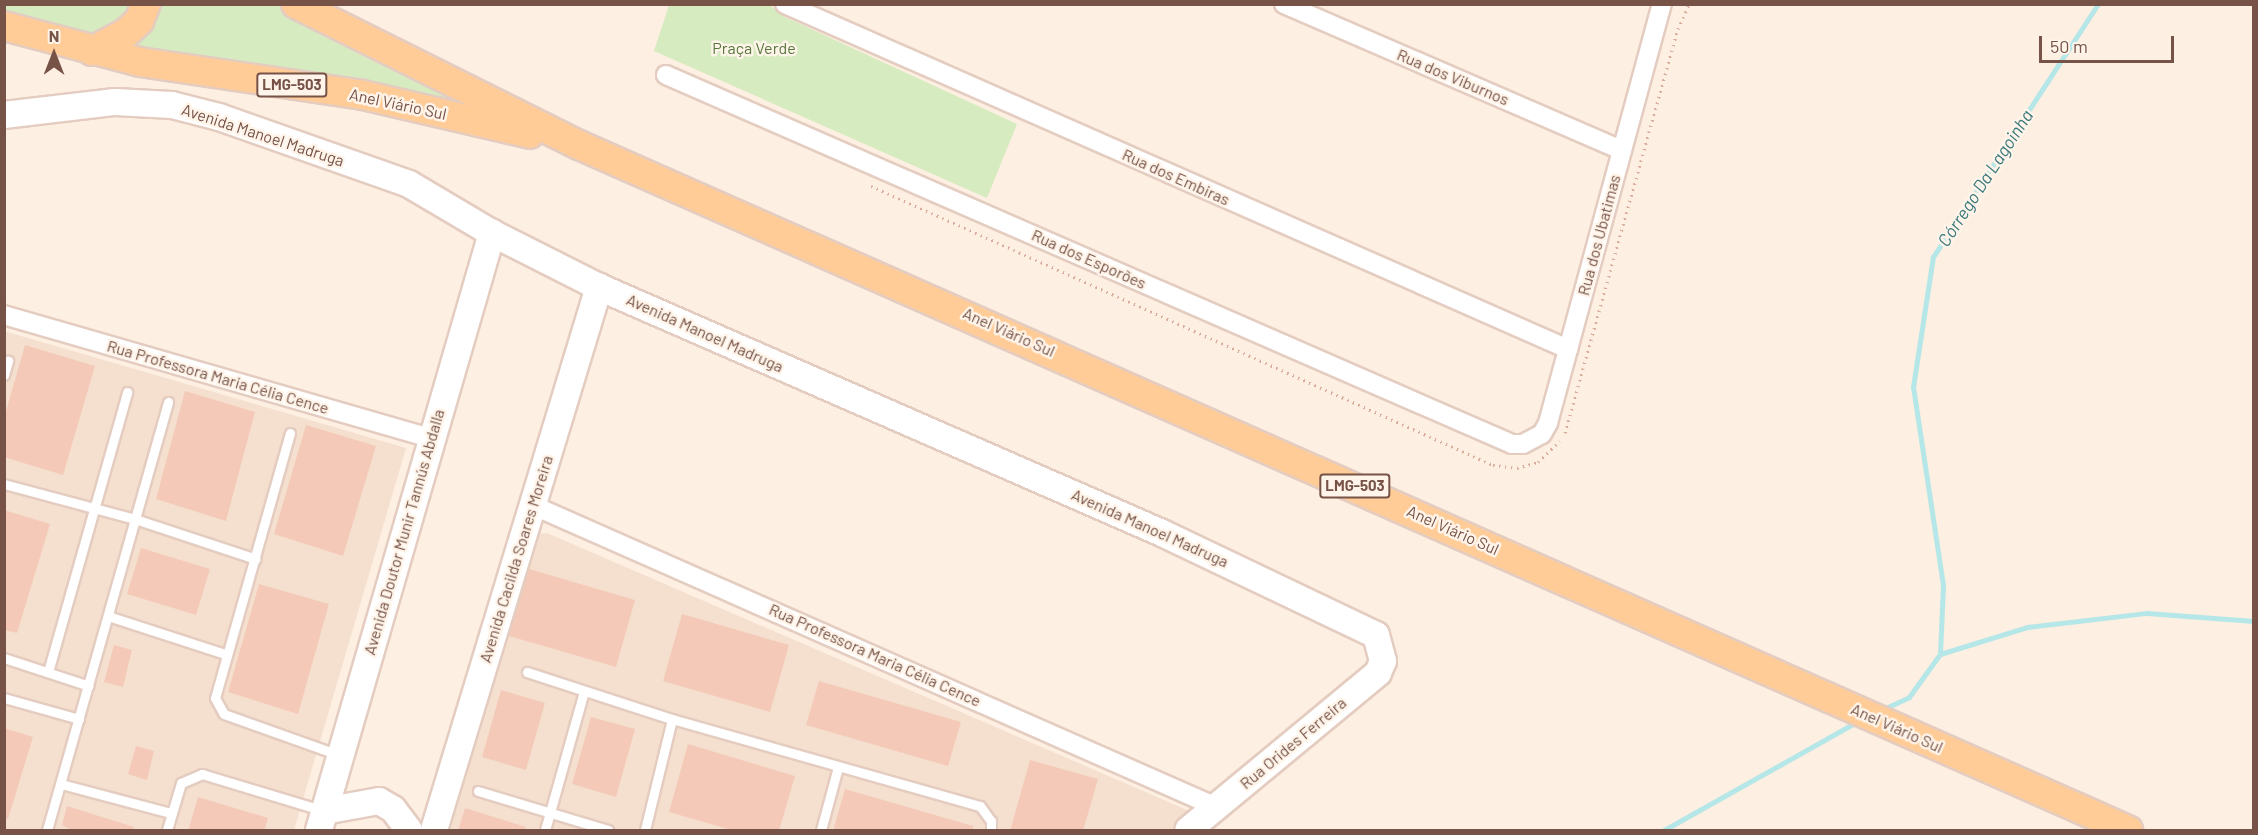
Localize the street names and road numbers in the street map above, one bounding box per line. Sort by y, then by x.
street label: Rua dos Viburnos [1394,45,1512,109]
road number: LMG-503 [256,73,328,97]
street label: Anel Viário Sul [348,84,448,124]
street label: Avenida Manoel Madruga [179,100,347,170]
street label: Rua dos Embiras [1119,145,1233,209]
street label: Rua dos Ubatimas [1574,172,1624,298]
street label: Rua dos Esporões [1029,225,1149,293]
street label: Avenida Manoel Madruga [624,290,786,376]
street label: Anel Viário Sul [960,303,1058,361]
street label: Rua Professora Maria Célia Cence [105,336,331,418]
street label: Avenida Doutor Munir Tannús Abdalla [360,407,448,657]
street label: Avenida Cacilda Soares Moreira [475,453,557,665]
road number: LMG-503 [1319,474,1391,498]
street label: Avenida Manoel Madruga [1069,485,1231,571]
street label: Anel Viário Sul [1404,501,1502,559]
street label: Rua Professora Maria Célia Cence [766,600,984,710]
street label: Rua Orides Ferreira [1236,693,1350,793]
street label: Anel Viário Sul [1848,699,1946,757]

